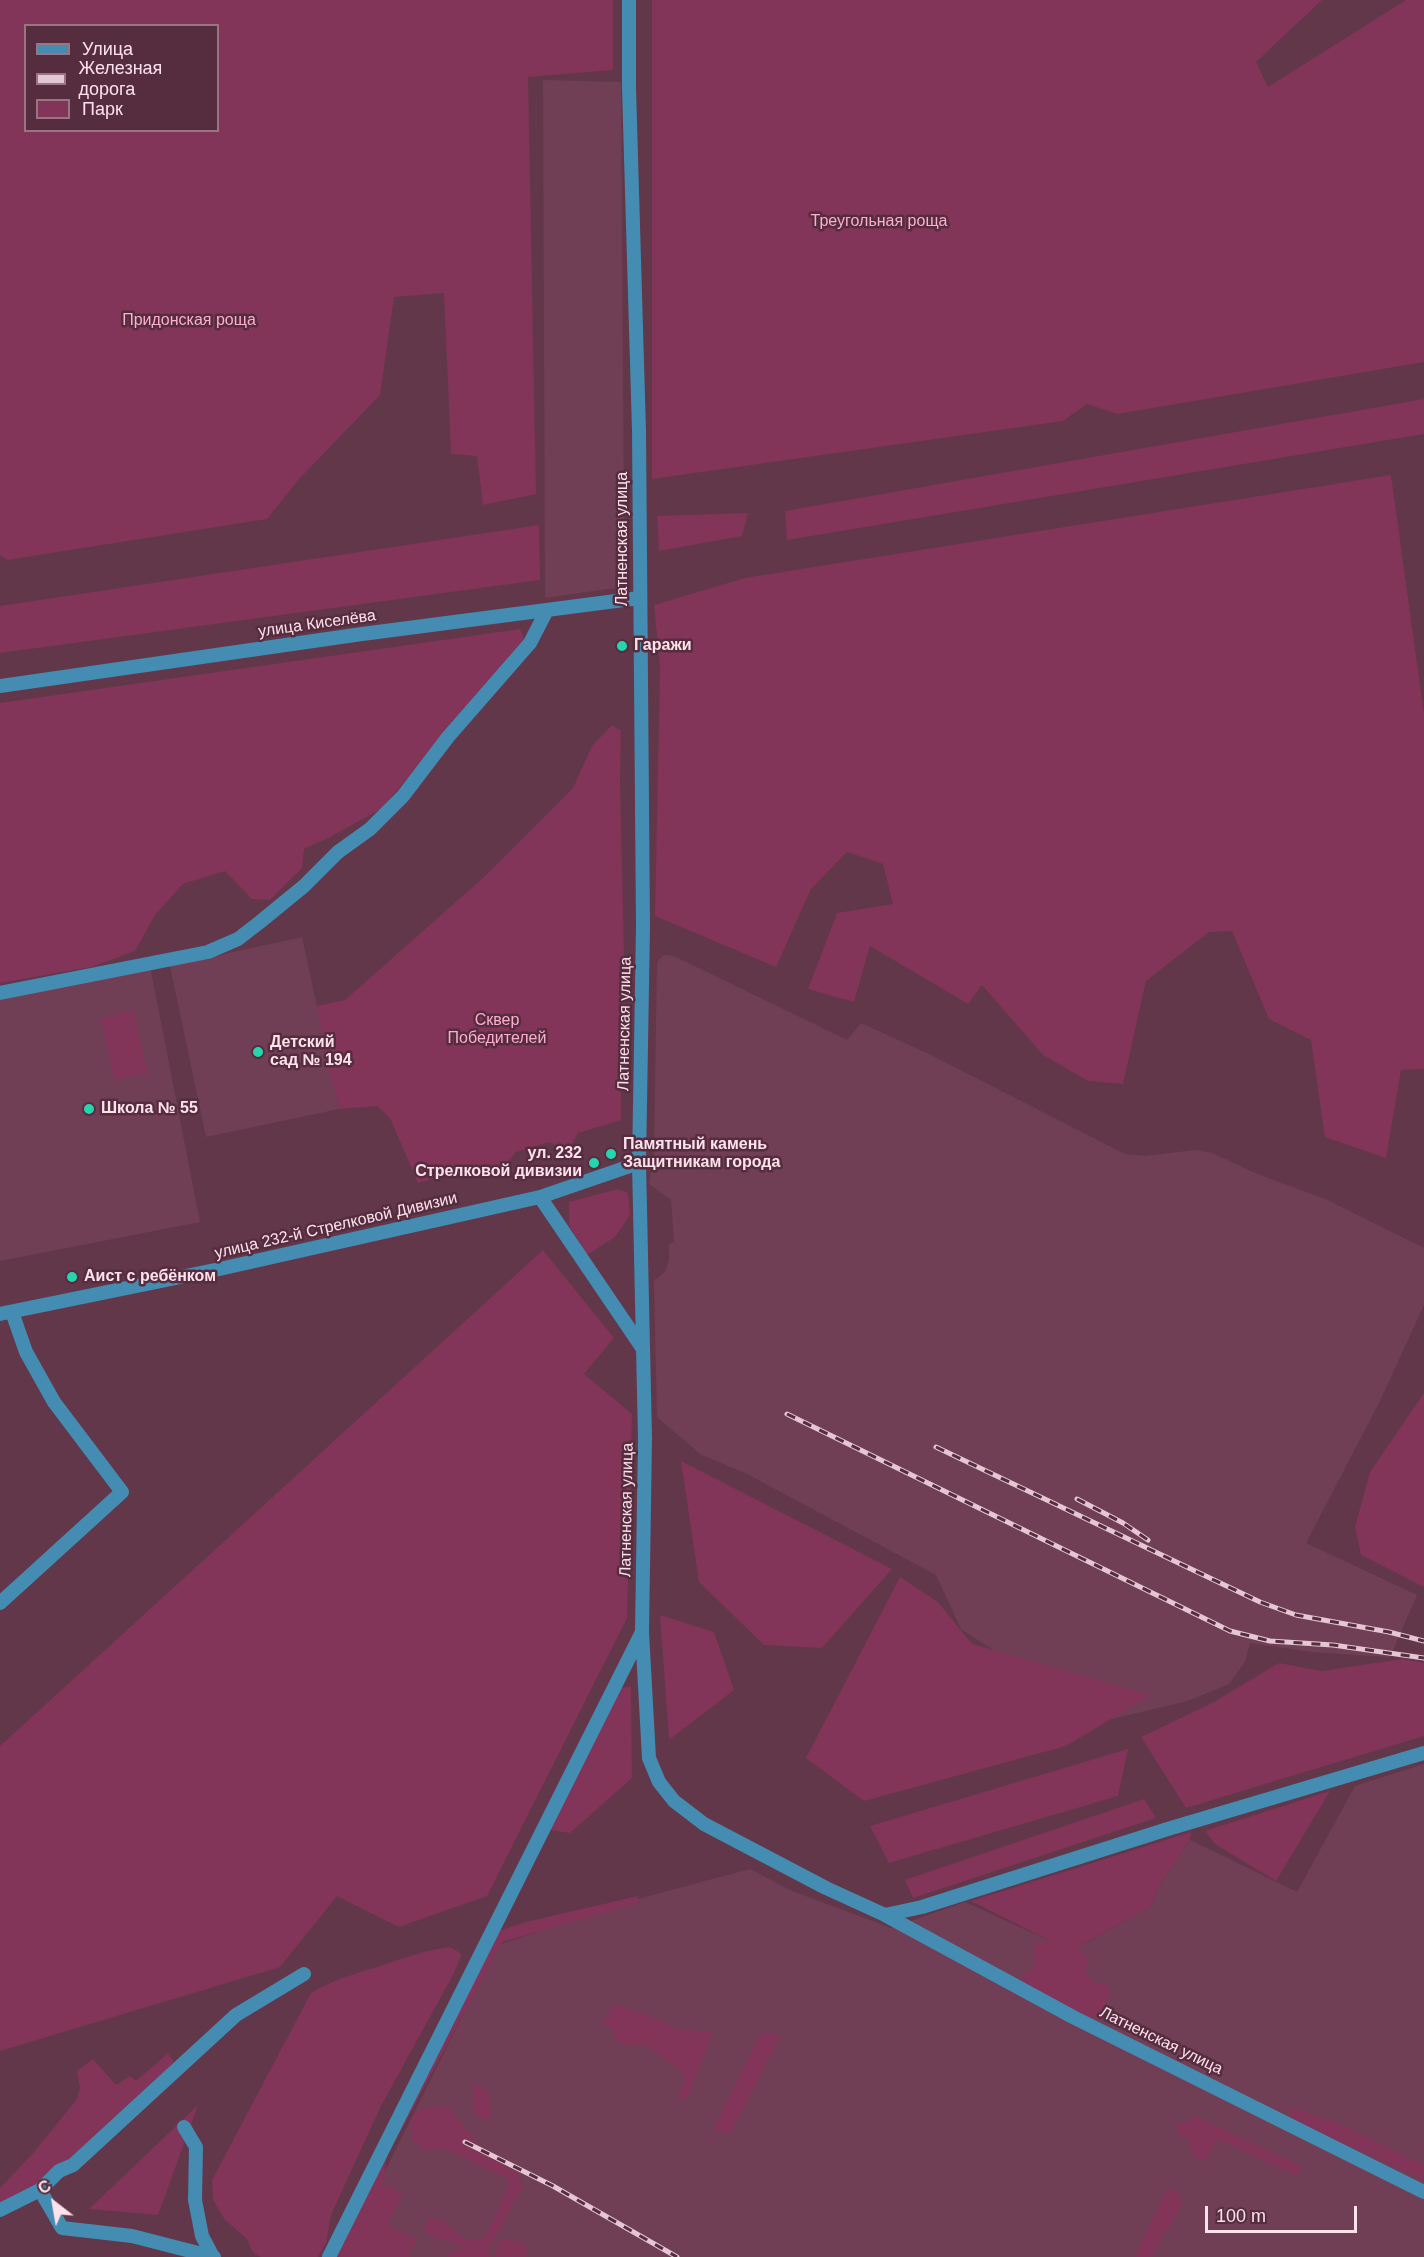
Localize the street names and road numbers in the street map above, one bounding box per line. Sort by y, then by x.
street label: Латненская улица [613,472,633,606]
street label: улица Киселёва [257,606,377,642]
street label: Латненская улица [614,957,636,1091]
street label: улица 232-й Стрелковой Дивизии [213,1189,459,1263]
street label: Латненская улица [616,1443,638,1577]
street label: Латненская улица [1096,2003,1226,2079]

